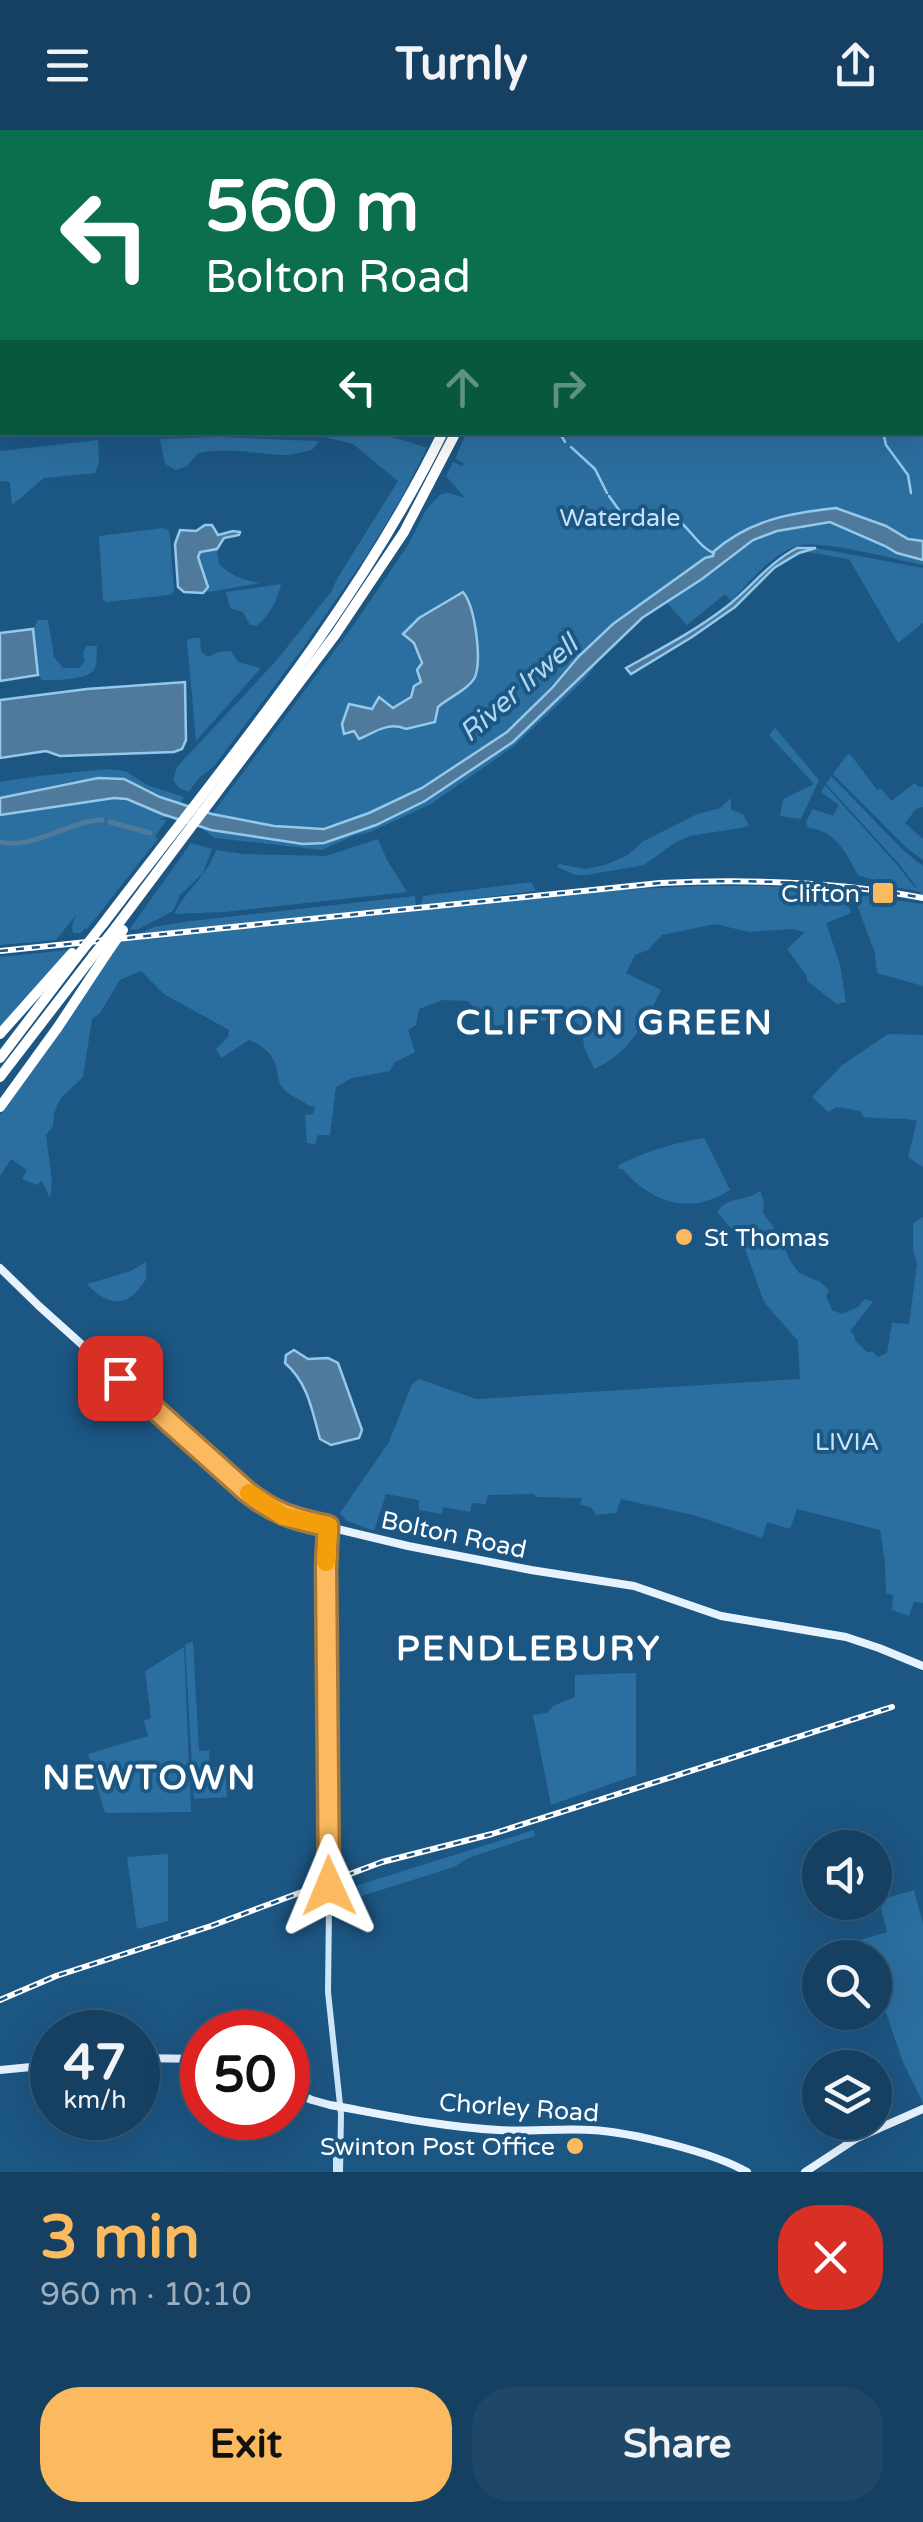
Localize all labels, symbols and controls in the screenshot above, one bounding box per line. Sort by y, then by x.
icon: menu [40,38,95,93]
text: Turnly [395,38,528,92]
icon: share [828,38,883,93]
text: 560 m [205,166,419,250]
icon: left [40,170,170,300]
text: Bolton Road [205,251,471,305]
icon: left [330,360,385,415]
icon: ahead [435,360,490,415]
icon: right [540,360,595,415]
park label: Waterdale [560,503,680,533]
water label: River Irwell [453,626,587,749]
place label: Clifton [781,879,860,909]
marker: Clifton [870,880,896,906]
district label: CLIFTON GREEN [456,1002,774,1044]
place label: St Thomas [704,1223,829,1253]
marker: St Thomas [673,1226,695,1248]
pin [78,1336,163,1421]
icon: arrive [93,1351,148,1406]
park label: LIVIA [815,1427,879,1457]
street label: Bolton Road [378,1505,529,1565]
district label: PENDLEBURY [396,1628,662,1670]
district label: NEWTOWN [42,1757,258,1799]
map controls [802,1830,892,2140]
button: sound [802,1830,892,1920]
position arrow [277,1834,381,1938]
button: search [802,1940,892,2030]
speed limit sign: 50 [180,2010,310,2140]
text: 47 [64,2033,126,2093]
button: layers [802,2050,892,2140]
text: km/h [64,2085,126,2115]
street label: Chorley Road [438,2087,600,2129]
place label: Swinton Post Office [320,2132,555,2162]
marker: Swinton Post Office [564,2135,586,2157]
text: 3 min [40,2202,200,2274]
button: close [778,2205,883,2310]
text: 960 m · 10:10 [40,2276,252,2314]
button: Exit [40,2387,452,2502]
button: Share [472,2387,883,2502]

